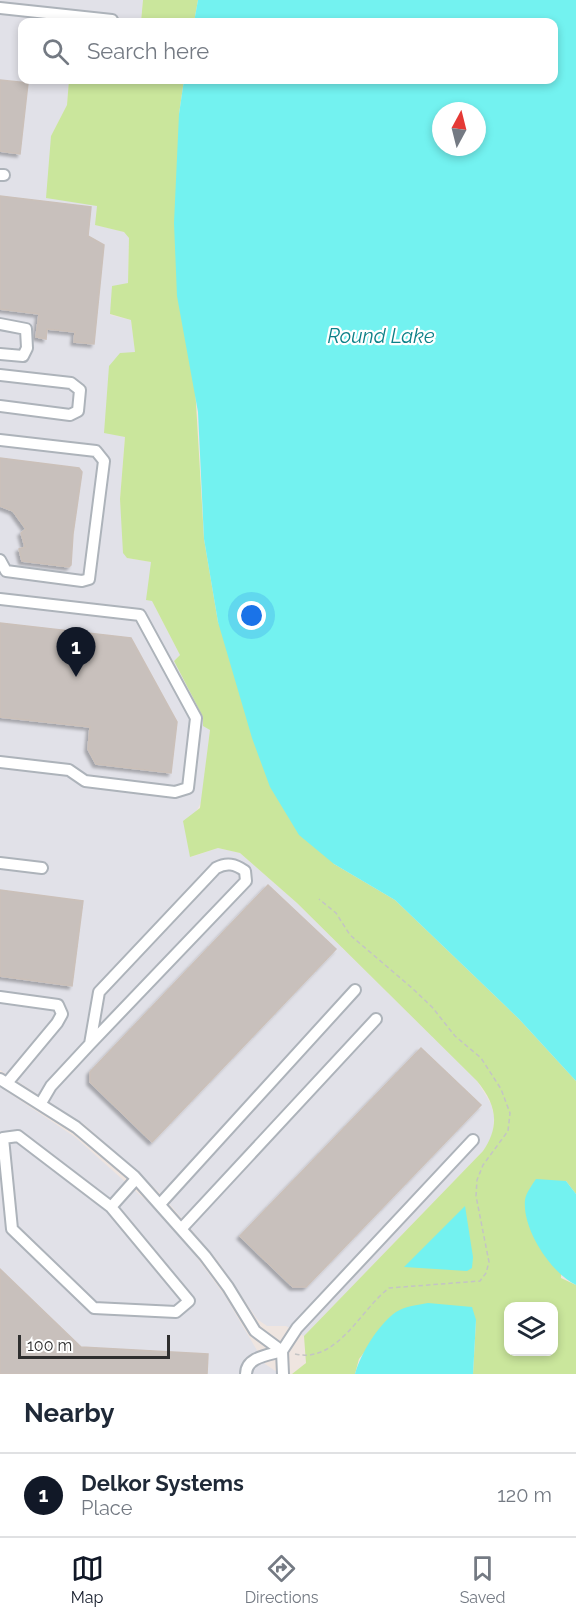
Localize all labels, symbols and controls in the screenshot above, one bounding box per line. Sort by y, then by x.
search box [18,18,558,84]
icon: search [39,35,72,68]
text: Search here [87,38,209,64]
north arrow [432,102,486,156]
water label: Round Lake [327,324,435,348]
your location [237,601,266,630]
pin: 1 [56,628,96,677]
map controls [504,1302,558,1356]
button: layers [504,1302,558,1356]
scale bar [18,1332,170,1360]
text: 100 m [27,1336,72,1355]
text: Nearby [24,1398,114,1428]
text: Delkor Systems [81,1470,244,1496]
text: 1 [39,1483,48,1507]
text: 120 m [497,1483,552,1507]
text: Place [81,1496,132,1520]
tab: Map [71,1552,104,1607]
tab: Directions [245,1552,319,1607]
tab: Saved [460,1552,505,1607]

